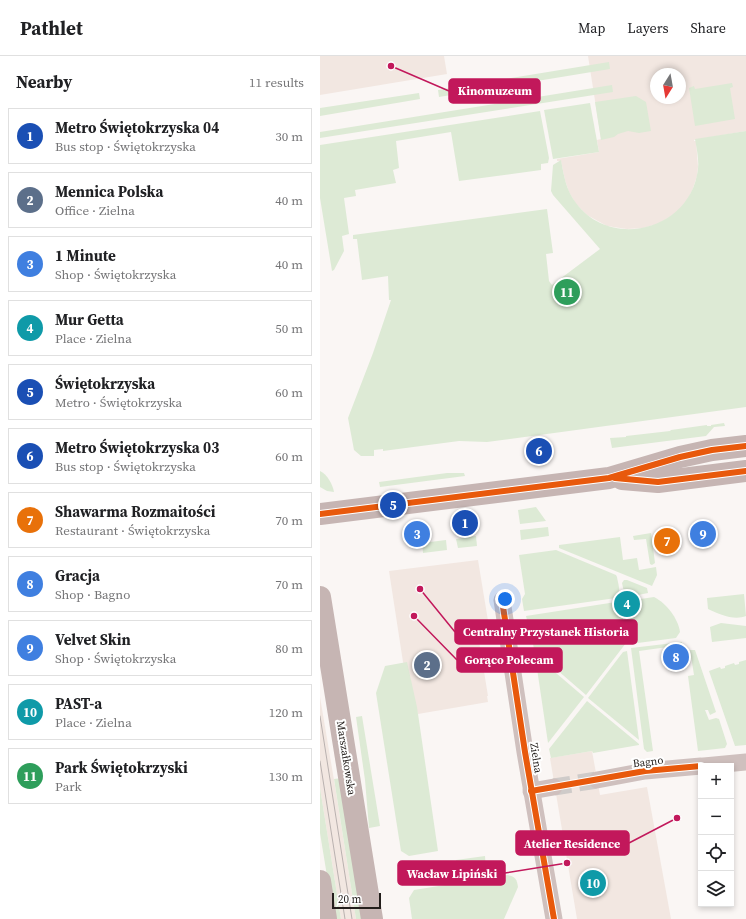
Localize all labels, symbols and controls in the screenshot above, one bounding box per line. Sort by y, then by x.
text: Pathlet [20,15,83,41]
text: Map [578,18,605,38]
text: Layers [627,18,669,38]
text: Share [691,18,726,38]
north arrow [650,68,686,104]
text: Nearby [16,70,72,94]
text: 11 results [249,74,304,91]
callout: Kinomuzeum [449,79,540,103]
text: Kinomuzeum [458,83,532,99]
text: Metro Świętokrzyska 04 [55,117,219,138]
text: 1 [26,128,34,145]
text: 30 m [275,128,303,145]
text: Bus stop · Świętokrzyska [55,138,196,155]
text: Mennica Polska [55,181,163,202]
text: 2 [26,192,34,209]
text: 40 m [275,192,303,209]
text: Office · Zielna [55,202,135,219]
text: 1 Minute [55,245,116,266]
text: 3 [26,256,34,273]
text: 40 m [275,256,303,273]
text: Shop · Świętokrzyska [55,266,176,283]
pin: 11 [554,277,580,307]
text: Mur Getta [55,309,124,330]
text: 4 [26,320,34,337]
text: 50 m [275,320,303,337]
text: Place · Zielna [55,330,132,347]
text: Świętokrzyska [55,373,155,394]
text: 5 [26,384,34,401]
text: 60 m [275,384,303,401]
text: Metro · Świętokrzyska [55,394,182,411]
pin: 6 [526,436,552,466]
text: Metro Świętokrzyska 03 [55,437,219,458]
text: 6 [26,448,34,465]
text: 60 m [275,448,303,465]
text: Bus stop · Świętokrzyska [55,458,196,475]
pin: 5 [380,490,406,520]
text: Shawarma Rozmaitości [55,501,216,522]
pin: 1 [452,508,478,538]
text: 7 [26,512,34,529]
text: 70 m [275,512,303,529]
pin: 3 [404,519,430,549]
pin: 9 [690,519,716,549]
text: Restaurant · Świętokrzyska [55,522,210,539]
pin: 7 [654,526,680,556]
text: Gracja [55,565,100,586]
text: 8 [26,576,34,593]
text: 70 m [275,576,303,593]
text: Shop · Bagno [55,586,130,603]
your location [495,589,515,609]
pin: 4 [614,589,640,619]
callout: Centralny Przystanek Historia [455,620,637,644]
text: Centralny Przystanek Historia [463,624,630,640]
text: Velvet Skin [55,629,131,650]
text: 9 [26,640,34,657]
text: 80 m [275,640,303,657]
pin: 8 [663,642,689,672]
callout: Gorąco Polecam [457,648,562,672]
text: Shop · Świętokrzyska [55,650,176,667]
pin: 2 [414,650,440,680]
text: Gorąco Polecam [464,652,554,668]
text: PAST-a [55,693,102,714]
text: 10 [23,704,37,721]
text: 120 m [269,704,303,721]
text: Place · Zielna [55,714,132,731]
street label: Marszałkowska [333,720,359,797]
street label: Zielna [526,742,546,775]
street label: Bagno [632,753,664,771]
text: Park Świętokrzyski [55,757,188,778]
map controls [698,763,734,907]
button: + [698,763,734,799]
text: 11 [23,768,37,785]
text: 130 m [269,768,303,785]
text: Park [55,778,82,795]
button: − [698,799,734,835]
callout: Atelier Residence [516,831,629,855]
button: locate [698,835,734,871]
text: Atelier Residence [524,836,620,852]
callout: Wacław Lipiński [398,861,505,885]
text: Wacław Lipiński [407,866,497,882]
pin: 10 [580,868,606,898]
button: layers [698,871,734,907]
scale bar [332,891,381,910]
text: 20 m [338,892,361,907]

